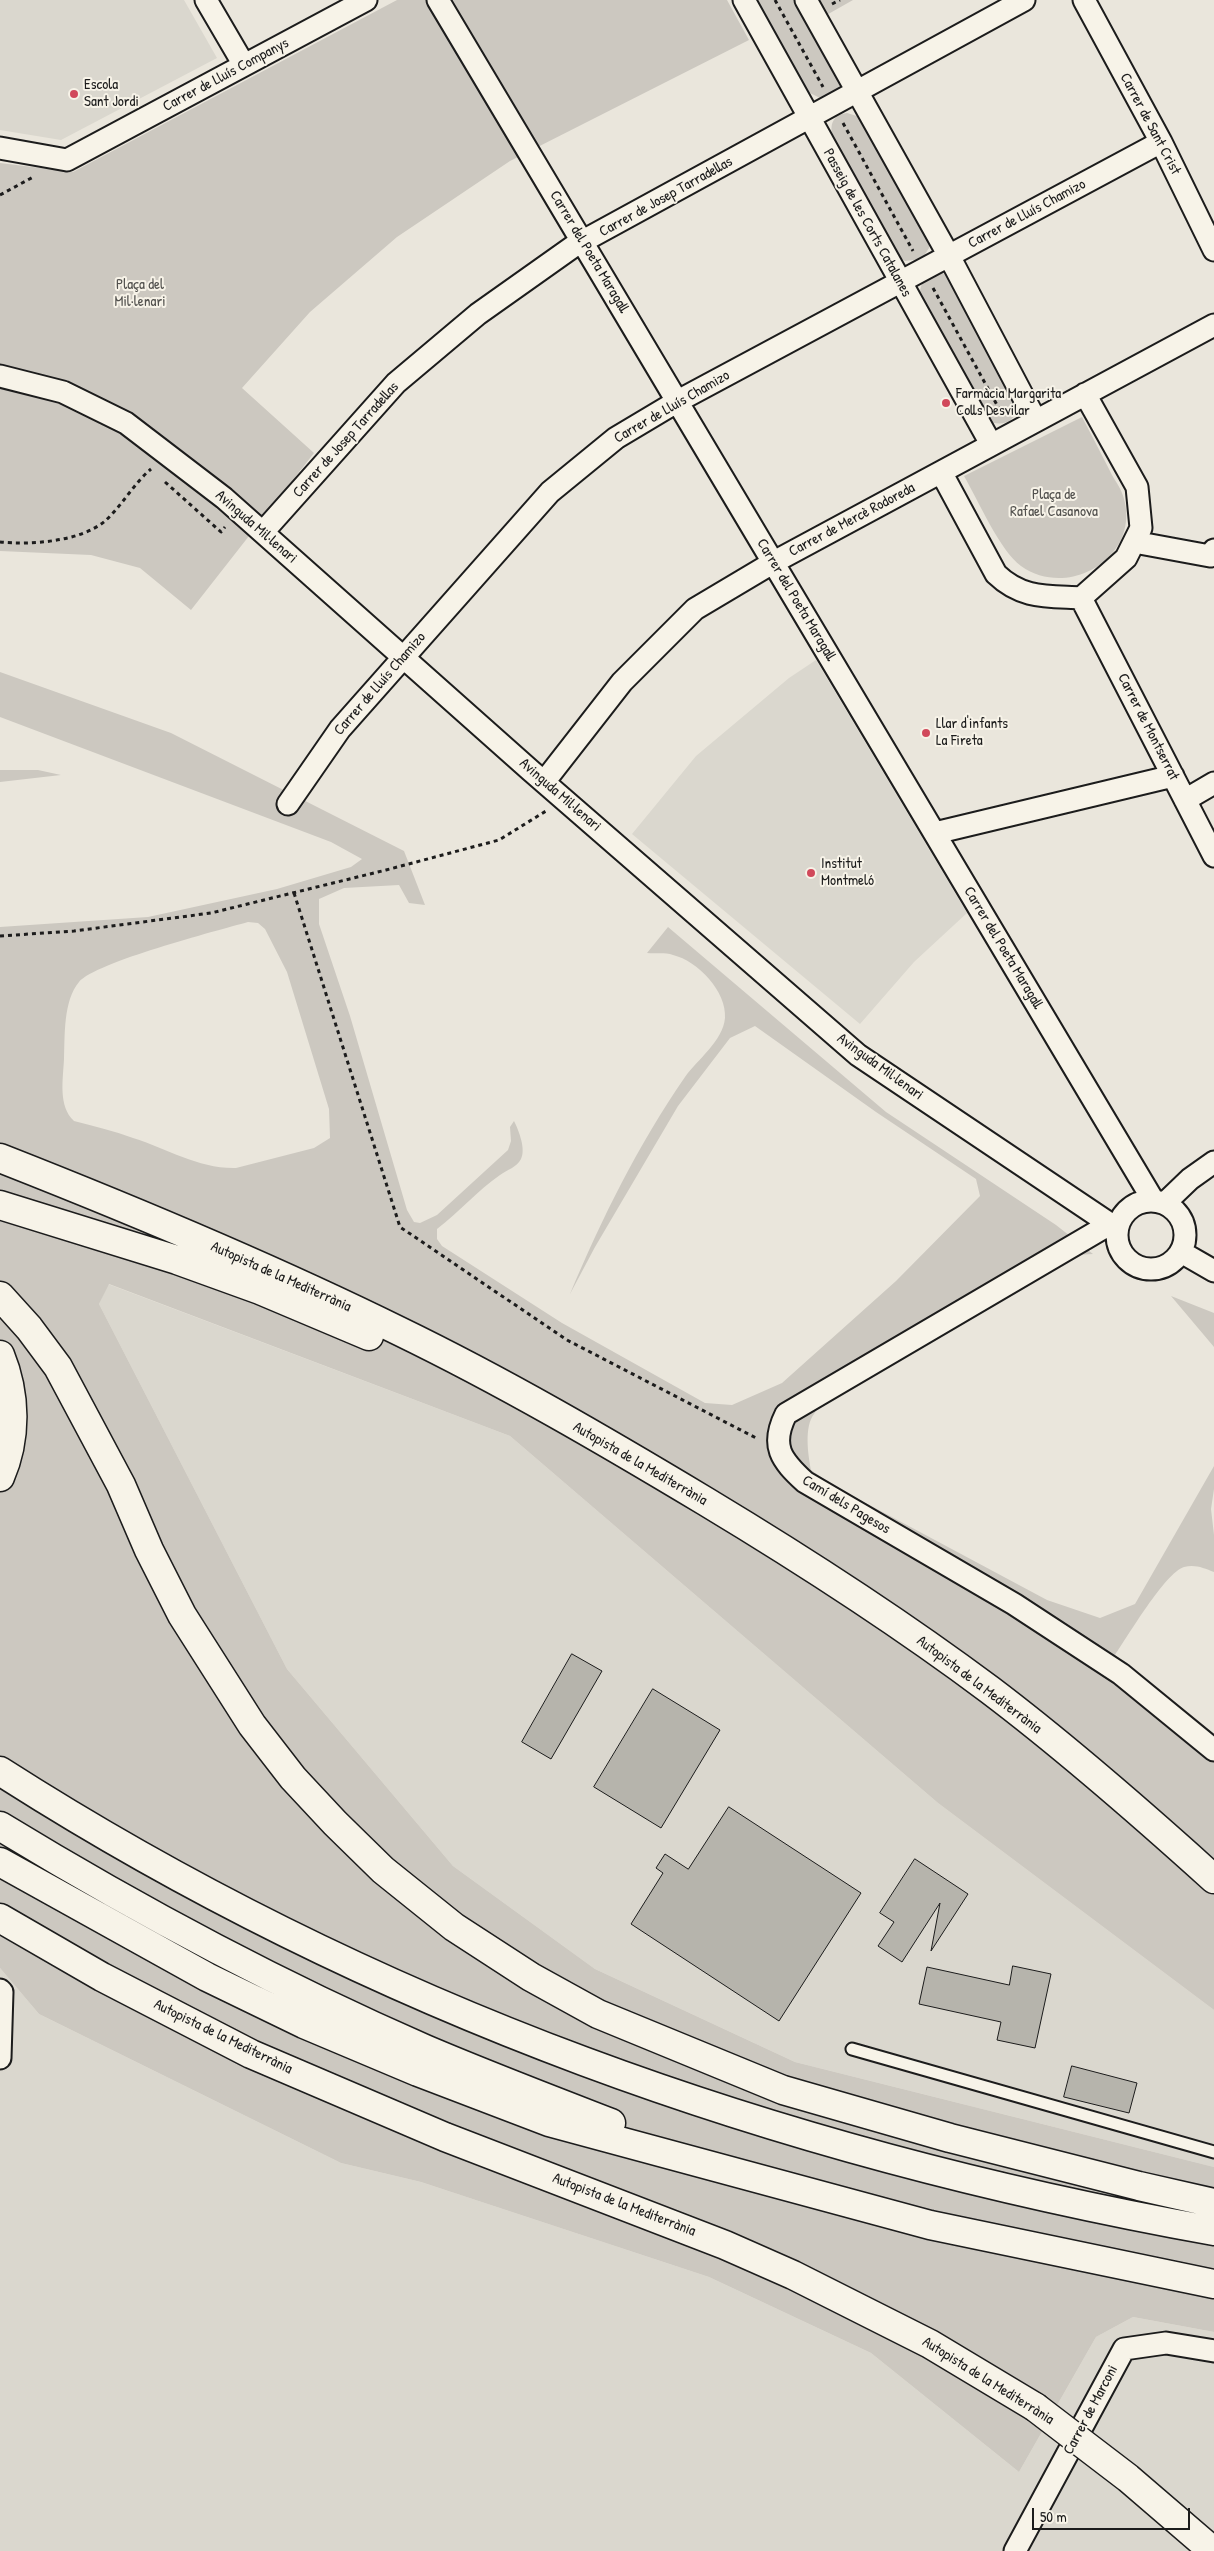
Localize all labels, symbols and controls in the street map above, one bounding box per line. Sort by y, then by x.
street label: Carrer de Lluís Companys [160,34,292,116]
street label: Carrer de Sant Crist [1116,70,1184,178]
place label: Escola Sant Jordi [84,76,139,111]
marker: Escola Sant Jordi [68,88,80,100]
street label: Passeig de les Corts Catalanes [819,146,915,300]
street label: Carrer de Josep Tarradellas [596,153,736,241]
street label: Carrer de Lluís Chamizo [965,175,1089,253]
street label: Carrer del Poeta Maragall [545,188,633,316]
park label: Plaça del Mil·lenari [114,276,166,311]
street label: Carrer de Lluís Chamizo [611,367,733,447]
street label: Carrer de Josep Tarradellas [289,378,403,502]
place label: Farmàcia Margarita Colls Desvilar [956,385,1061,420]
marker: Farmàcia Margarita Colls Desvilar [940,397,952,409]
street label: Carrer de Mercè Rodoreda [786,479,918,561]
park label: Plaça de Rafael Casanova [1010,486,1098,521]
street label: Avinguda Mil·lenari [211,487,301,567]
street label: Carrer del Poeta Maragall [752,536,840,664]
street label: Carrer de Lluís Chamizo [330,629,430,739]
street label: Carrer de Montserrat [1113,671,1183,783]
place label: Llar d'infants La Fireta [936,715,1008,750]
marker: Llar d'infants La Fireta [920,727,932,739]
street label: Avinguda Mil·lenari [515,755,605,835]
place label: Institut Montmeló [821,855,874,890]
marker: Institut Montmeló [805,867,817,879]
street label: Carrer del Poeta Maragall [959,884,1047,1012]
street label: Avinguda Mil·lenari [833,1030,927,1104]
street label: Autopista de la Mediterrània [208,1238,354,1316]
street label: Autopista de la Mediterrània [570,1418,710,1510]
street label: Camí dels Pagesos [799,1472,893,1538]
street label: Autopista de la Mediterrània [913,1632,1045,1738]
street label: Autopista de la Mediterrània [151,1996,295,2078]
street label: Autopista de la Mediterrània [550,2169,698,2241]
street label: Autopista de la Mediterrània [919,2333,1057,2429]
street label: Carrer de Marconi [1060,2362,1122,2458]
scale bar [1034,2498,1192,2530]
text: 50 m [1040,2506,1067,2527]

